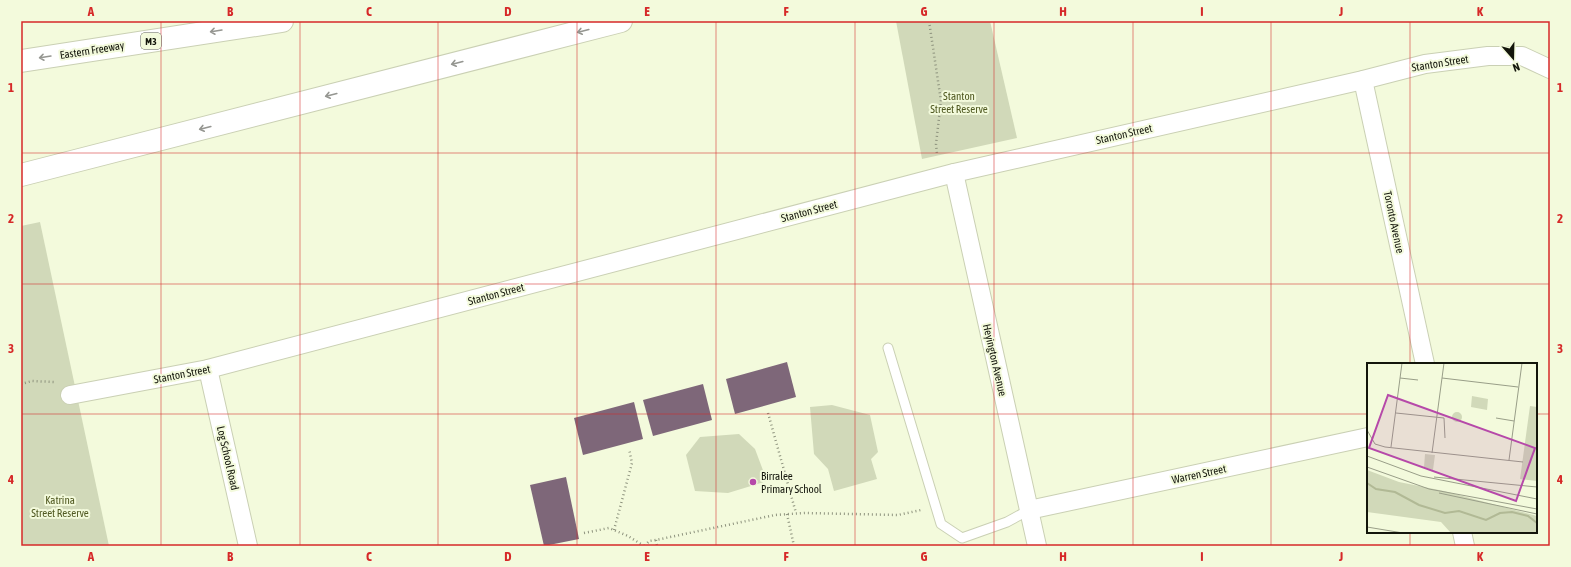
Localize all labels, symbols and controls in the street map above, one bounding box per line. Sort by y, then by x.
text: A [87,4,95,19]
text: B [227,4,234,19]
text: C [366,4,372,19]
text: D [504,4,512,19]
text: E [644,4,650,19]
text: F [783,4,789,19]
text: G [921,4,928,19]
text: H [1059,4,1067,19]
text: I [1200,4,1204,19]
text: J [1338,4,1343,19]
text: K [1477,4,1484,19]
one-way arrow [209,27,222,35]
one-way arrow [577,28,590,35]
road number: M3 [141,33,161,49]
north arrow [1493,38,1533,78]
street label: Eastern Freeway [59,39,126,61]
one-way arrow [39,53,52,61]
street label: Stanton Street [1411,53,1469,73]
one-way arrow [451,60,464,68]
text: N [1511,61,1522,74]
text: 1 [8,80,14,95]
text: 1 [1557,80,1563,95]
park label: Stanton Street Reserve [930,90,988,115]
one-way arrow [325,92,338,100]
street label: Stanton Street [1095,122,1153,146]
one-way arrow [199,124,212,132]
street label: Toronto Avenue [1382,190,1406,254]
street label: Stanton Street [780,198,838,224]
text: 2 [8,211,14,226]
text: 2 [1557,211,1563,226]
street label: Stanton Street [467,281,525,307]
street label: Heyington Avenue [981,323,1009,397]
text: 3 [8,341,14,356]
text: 3 [1557,341,1563,356]
street label: Stanton Street [153,363,211,385]
inset map [1367,363,1537,533]
street label: Log School Road [215,425,241,491]
street label: Warren Street [1171,462,1227,486]
place label: Birralee Primary School [761,470,822,495]
text: 4 [7,472,14,487]
text: 4 [1556,472,1563,487]
marker: Birralee Primary School [748,477,758,487]
park label: Katrina Street Reserve [31,494,89,519]
text: A [87,549,95,564]
text: B [227,549,234,564]
text: C [366,549,372,564]
text: D [504,549,512,564]
text: E [644,549,650,564]
text: F [783,549,789,564]
text: G [921,549,928,564]
text: H [1059,549,1067,564]
text: I [1200,549,1204,564]
text: J [1338,549,1343,564]
text: K [1477,549,1484,564]

